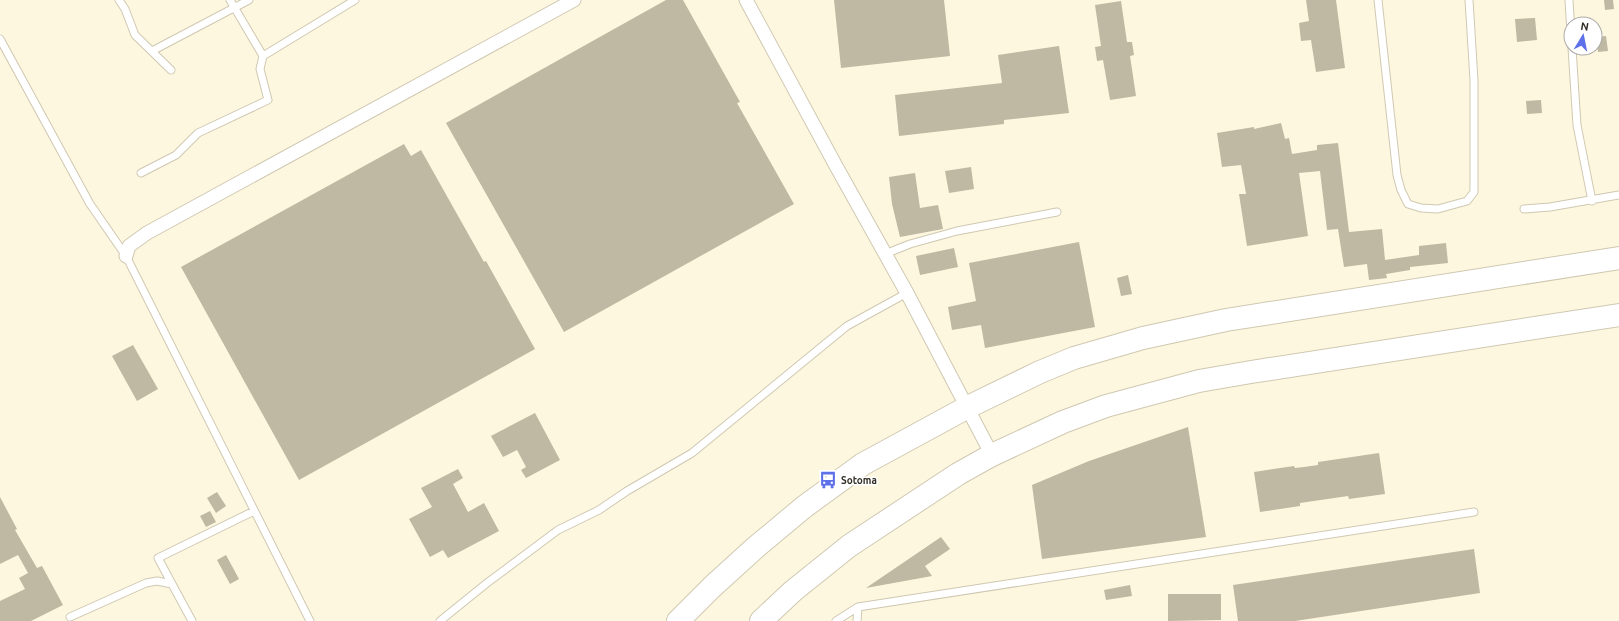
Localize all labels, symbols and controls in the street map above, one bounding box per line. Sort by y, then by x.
north arrow [1563,16,1603,56]
text: N [1580,20,1590,33]
bus stop icon: Sotoma [818,470,838,490]
place label: Sotoma [841,475,877,486]

